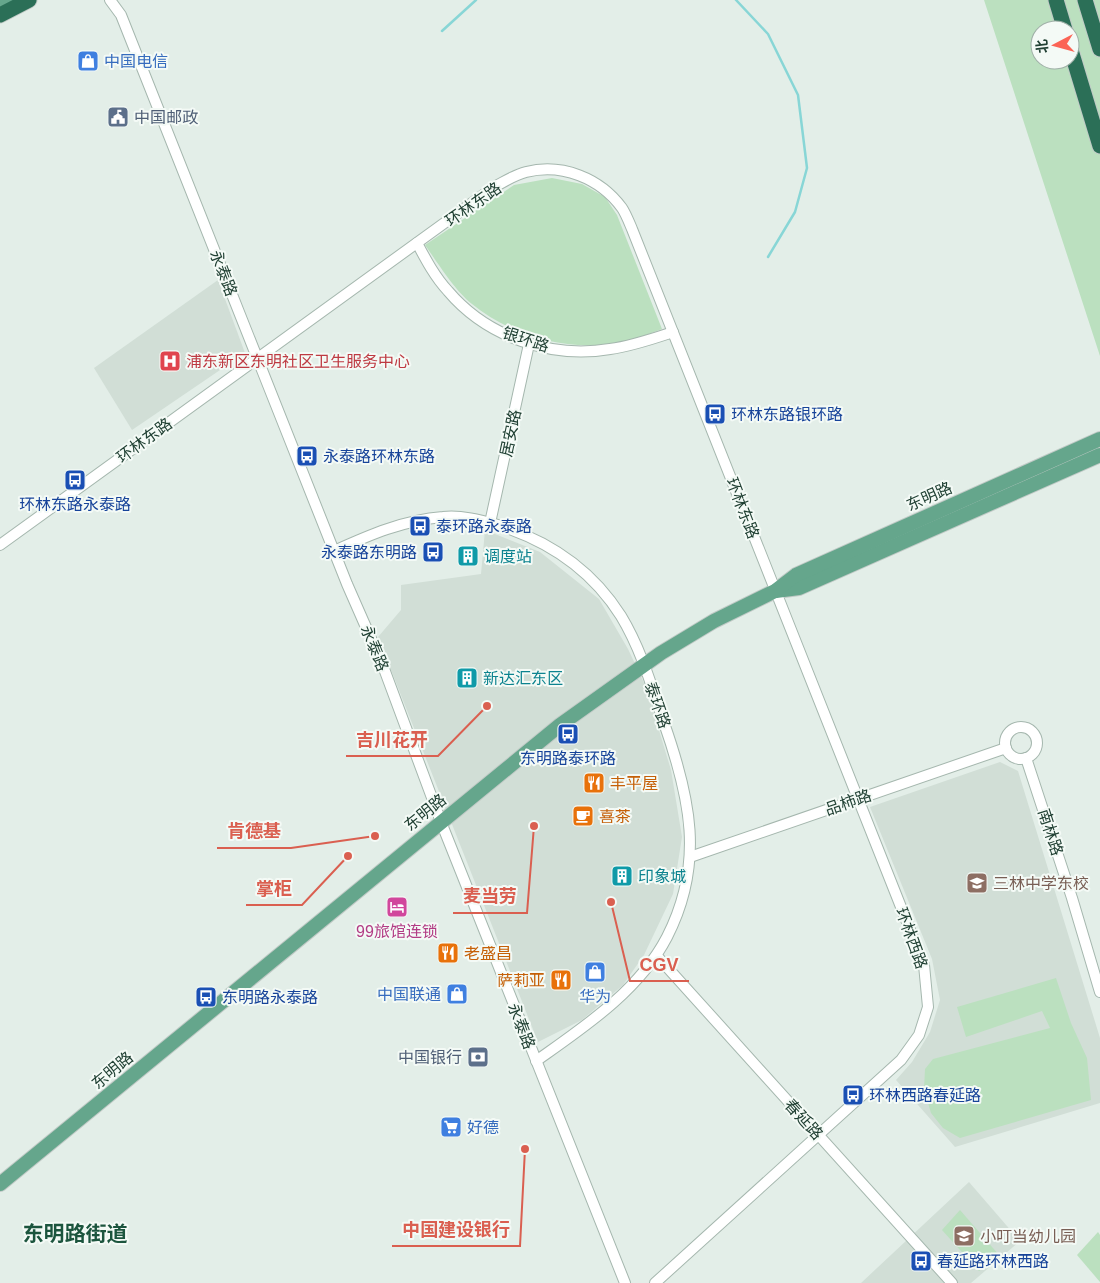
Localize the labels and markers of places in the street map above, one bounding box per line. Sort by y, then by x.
shop icon: 中国电信 [76,49,100,73]
place label: 中国电信 [104,53,168,70]
public building icon: 中国邮政 [106,105,130,129]
place label: 中国邮政 [134,109,198,126]
hospital icon: 浦东新区东明社区卫生服务中心 [158,349,182,373]
place label: 浦东新区东明社区卫生服务中心 [186,353,410,370]
bus stop icon: 环林东路银环路 [703,402,727,426]
place label: 环林东路银环路 [731,406,843,423]
bus stop icon: 永泰路环林东路 [295,444,319,468]
place label: 永泰路环林东路 [323,448,435,465]
bus stop icon: 环林东路永泰路 [63,468,87,492]
place label: 环林东路永泰路 [19,496,131,513]
bus stop icon: 泰环路永泰路 [408,514,432,538]
place label: 泰环路永泰路 [436,518,532,535]
bus stop icon: 永泰路东明路 [421,540,445,564]
place label: 永泰路东明路 [321,544,417,561]
building icon: 调度站 [456,544,480,568]
place label: 调度站 [484,548,532,565]
building icon: 新达汇东区 [455,666,479,690]
place label: 新达汇东区 [483,670,563,687]
bus stop icon: 东明路泰环路 [556,722,580,746]
callout: 吉川花开 [346,723,438,756]
place label: 东明路泰环路 [520,750,616,767]
restaurant icon: 丰平屋 [582,771,606,795]
place label: 丰平屋 [610,775,658,792]
cafe icon: 喜茶 [571,804,595,828]
place label: 喜茶 [599,808,631,825]
callout: 肯德基 [217,815,291,848]
building icon: 印象城 [610,864,634,888]
place label: 印象城 [638,867,686,885]
school or university icon: 三林中学东校 [965,871,989,895]
callout: 掌柜 [246,872,302,905]
place label: 三林中学东校 [993,875,1089,892]
callout: 麦当劳 [453,880,527,913]
hotel icon: 99旅馆连锁 [385,895,409,919]
place label: 99旅馆连锁 [356,923,438,940]
restaurant icon: 老盛昌 [436,941,460,965]
place label: 老盛昌 [464,945,512,962]
callout: CGV [630,948,689,981]
shop icon: 华为 [583,960,607,984]
restaurant icon: 萨莉亚 [549,968,573,992]
place label: 萨莉亚 [497,972,545,989]
shop icon: 中国联通 [445,982,469,1006]
bus stop icon: 东明路永泰路 [194,985,218,1009]
place label: 中国联通 [377,986,441,1003]
place label: 华为 [579,988,611,1005]
place label: 东明路永泰路 [222,989,318,1006]
bank icon: 中国银行 [466,1045,490,1069]
place label: 中国银行 [398,1049,462,1066]
bus stop icon: 环林西路春延路 [841,1083,865,1107]
place label: 环林西路春延路 [869,1087,981,1104]
supermarket icon: 好德 [439,1115,463,1139]
place label: 好德 [467,1119,499,1136]
callout: 中国建设银行 [392,1213,520,1246]
school or university icon: 小叮当幼儿园 [952,1224,976,1248]
place label: 小叮当幼儿园 [980,1228,1076,1245]
bus stop icon: 春延路环林西路 [909,1249,933,1273]
place label: 春延路环林西路 [937,1253,1049,1270]

